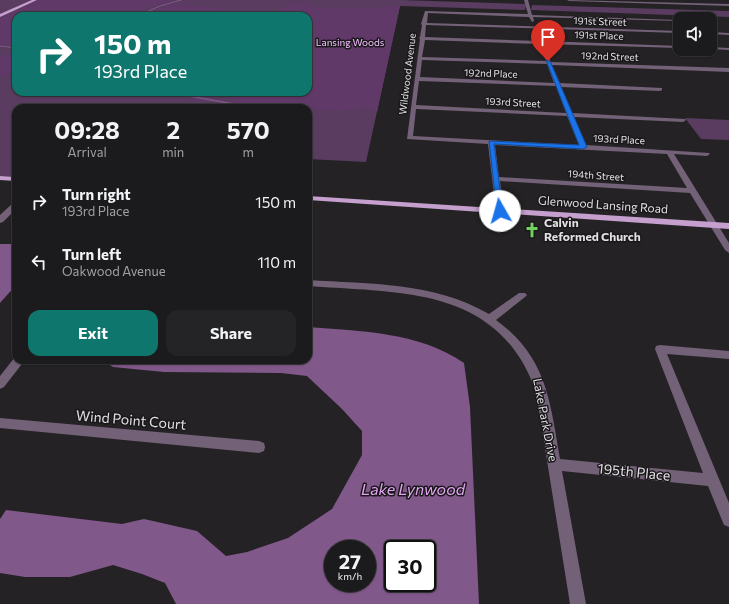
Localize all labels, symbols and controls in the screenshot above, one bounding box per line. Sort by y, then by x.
map controls [673,12,717,56]
button: sound [673,12,717,56]
street label: 191st Street [573,14,627,28]
pin [531,20,565,61]
text: 150 m [94,26,171,60]
icon: arrive [537,26,559,48]
icon: right [28,28,80,80]
street label: 191st Place [574,28,624,42]
street label: Wildwood Avenue [396,33,418,115]
park label: Lansing Woods [316,36,385,48]
street label: 192nd Street [581,49,639,63]
text: 193rd Place [94,60,187,82]
street label: 192nd Place [464,66,518,80]
street label: 193rd Street [485,95,541,109]
text: 09:28 [54,115,120,144]
text: 2 [166,115,180,144]
text: 570 [227,115,270,144]
street label: 193rd Place [593,132,645,146]
text: Arrival [67,144,107,160]
text: min [162,144,184,160]
text: m [242,144,254,160]
street label: 194th Street [567,167,625,183]
text: Turn right [62,185,131,203]
position arrow [479,190,521,232]
icon: right [28,191,50,213]
street label: Glenwood Lansing Road [538,192,669,216]
text: 150 m [255,193,296,211]
text: 193rd Place [62,203,129,219]
place label: Calvin Reformed Church [544,215,641,243]
church icon: Calvin Reformed Church [523,221,541,239]
text: Turn left [62,245,121,263]
icon: left [28,251,50,273]
text: 110 m [257,253,296,271]
text: Oakwood Avenue [62,263,166,279]
button: Exit [28,310,158,356]
button: Share [166,310,296,356]
street label: Lake Park Drive [531,377,561,463]
street label: Wind Point Court [75,406,187,433]
street label: 195th Place [597,459,671,484]
water label: Lake Lynwood [361,479,466,498]
speed limit sign: 30 [384,540,436,592]
text: 27 [339,549,361,573]
text: km/h [338,570,362,582]

